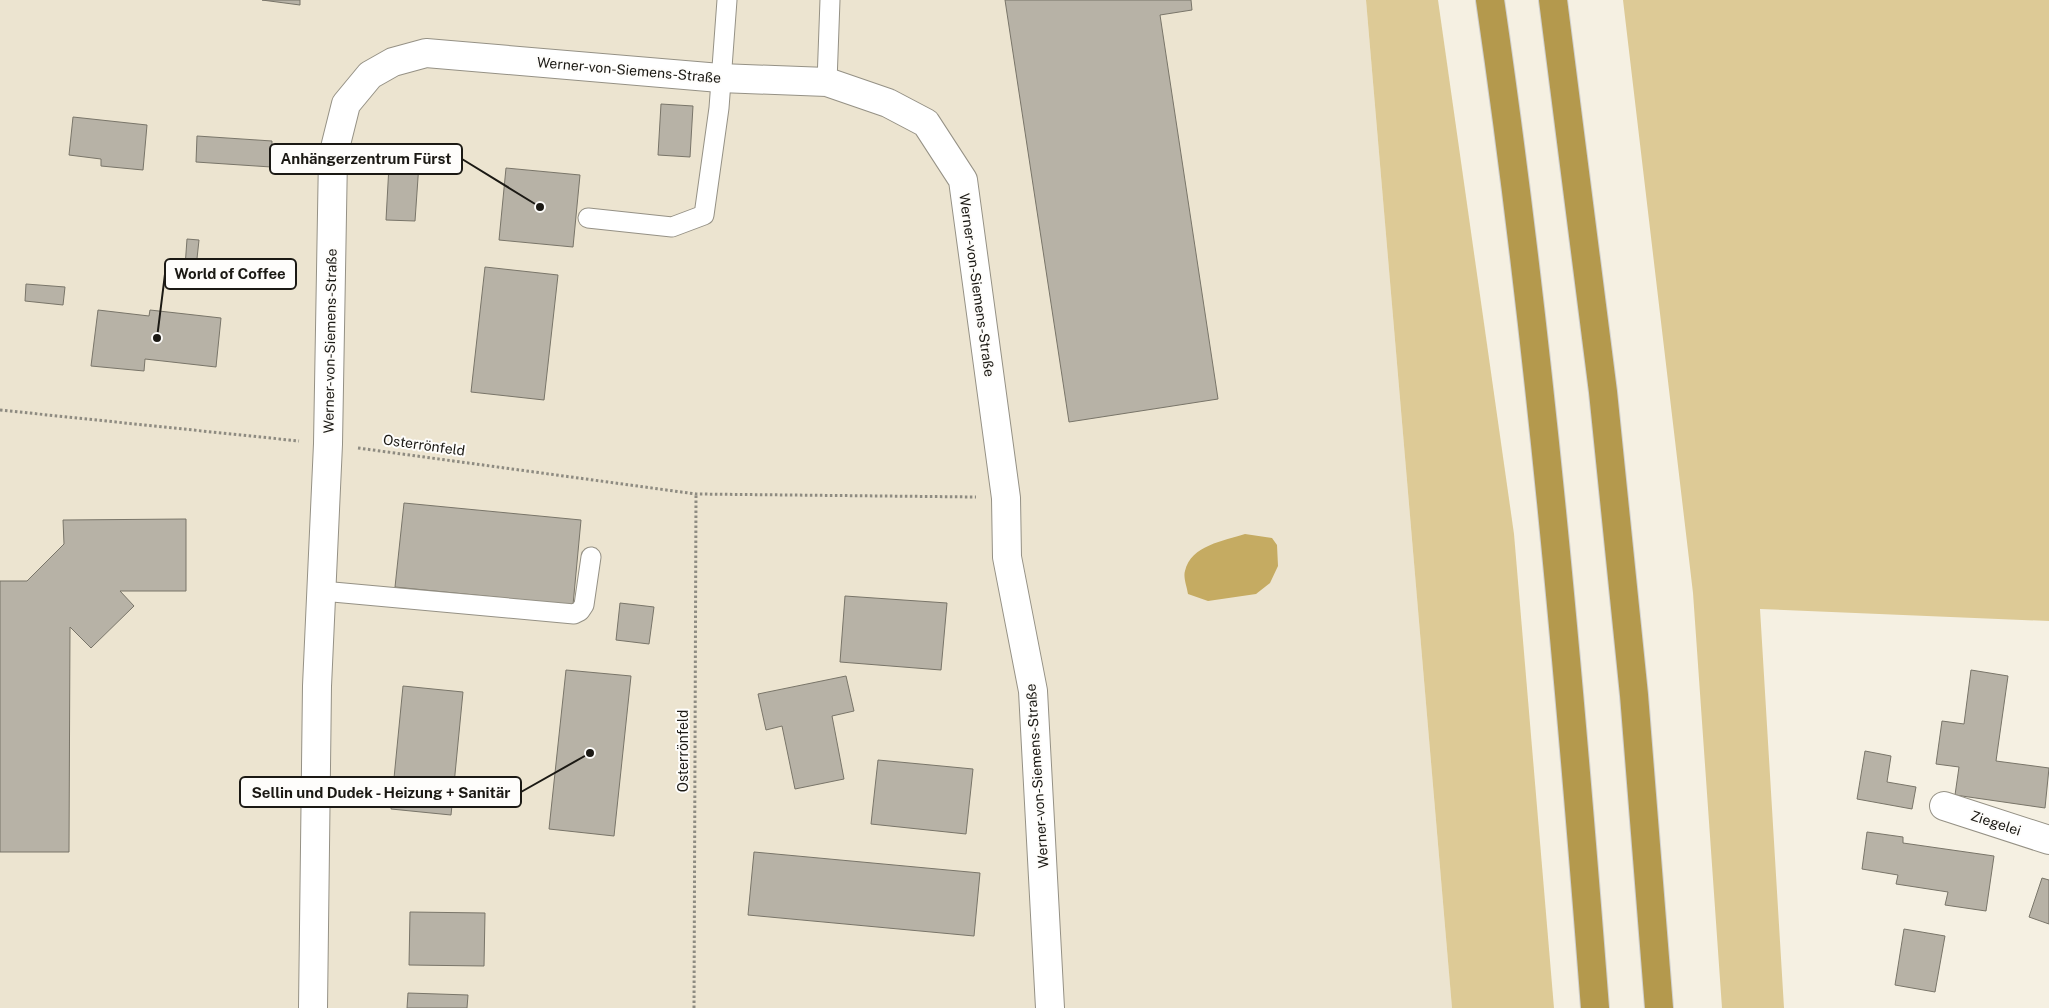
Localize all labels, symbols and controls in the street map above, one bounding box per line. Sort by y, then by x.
street label: Werner-von-Siemens-Straße [536,54,722,86]
callout: Anhängerzentrum Fürst [270,144,462,174]
text: Anhängerzentrum Fürst [280,150,452,167]
street label: Werner-von-Siemens-Straße [956,192,998,378]
street label: Werner-von-Siemens-Straße [320,248,340,434]
callout: World of Coffee [165,259,296,289]
text: World of Coffee [174,265,286,282]
street label: Osterrönfeld [382,431,466,459]
street label: Werner-von-Siemens-Straße [1023,683,1051,869]
street label: Osterrönfeld [675,710,691,792]
callout: Sellin und Dudek - Heizung + Sanitär [240,777,521,807]
text: Sellin und Dudek - Heizung + Sanitär [252,784,510,801]
street label: Ziegelei [1969,807,2023,839]

